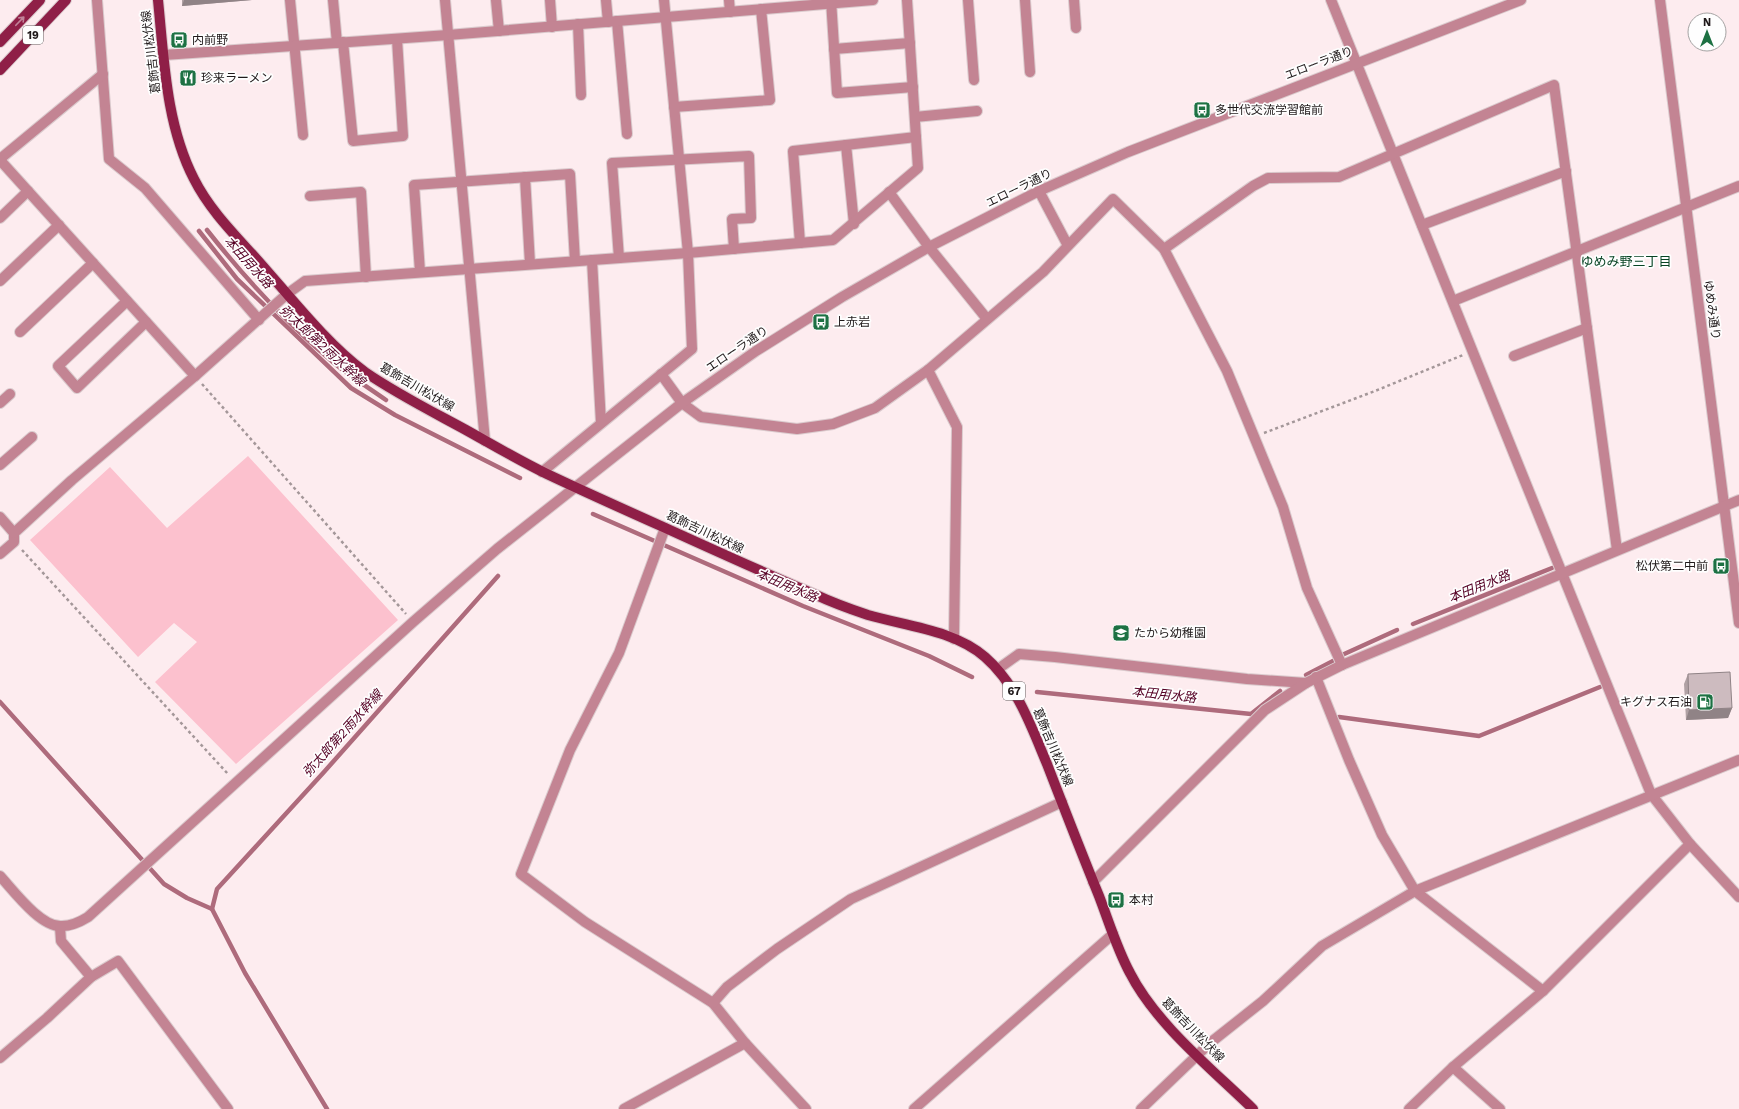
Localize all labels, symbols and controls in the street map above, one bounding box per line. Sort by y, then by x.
street label: 葛飾吉川松伏線 [139,9,163,95]
north arrow [1687,12,1727,52]
one-way arrow [15,16,25,26]
text: N [1703,16,1711,29]
road number: 19 [23,26,43,44]
bus stop icon: 内前野 [169,30,189,50]
place label: 内前野 [192,33,228,47]
street label: エローラ通り [1283,44,1355,82]
restaurant icon: 珍来ラーメン [178,68,198,88]
place label: 珍来ラーメン [201,71,273,85]
bus stop icon: 多世代交流学習館前 [1192,100,1212,120]
place label: 多世代交流学習館前 [1215,103,1323,117]
street label: エローラ通り [984,166,1054,210]
water label: 本田用水路 [221,233,277,292]
district label: ゆめみ野三丁目 [1580,254,1672,269]
street label: ゆめみ通り [1701,279,1723,341]
water label: 弥太郎第2雨水幹線 [277,302,370,390]
bus stop icon: 上赤岩 [811,312,831,332]
place label: 上赤岩 [834,315,870,329]
street label: エローラ通り [703,323,771,375]
street label: 葛飾吉川松伏線 [377,360,457,414]
street label: 葛飾吉川松伏線 [664,508,746,556]
bus stop icon: 松伏第二中前 [1711,556,1731,576]
place label: 松伏第二中前 [1636,559,1708,573]
water label: 本田用水路 [754,566,821,605]
water label: 本田用水路 [1446,567,1513,606]
school or university icon: たから幼稚園 [1111,623,1131,643]
place label: たから幼稚園 [1134,626,1206,640]
road number: 67 [1003,682,1025,700]
water label: 本田用水路 [1131,684,1198,705]
water label: 弥太郎第2雨水幹線 [300,685,387,780]
fuel station icon: キグナス石油 [1695,692,1715,712]
place label: キグナス石油 [1620,695,1692,709]
street label: 葛飾吉川松伏線 [1030,706,1076,788]
bus stop icon: 本村 [1106,890,1126,910]
place label: 本村 [1129,893,1154,907]
street label: 葛飾吉川松伏線 [1159,995,1227,1065]

